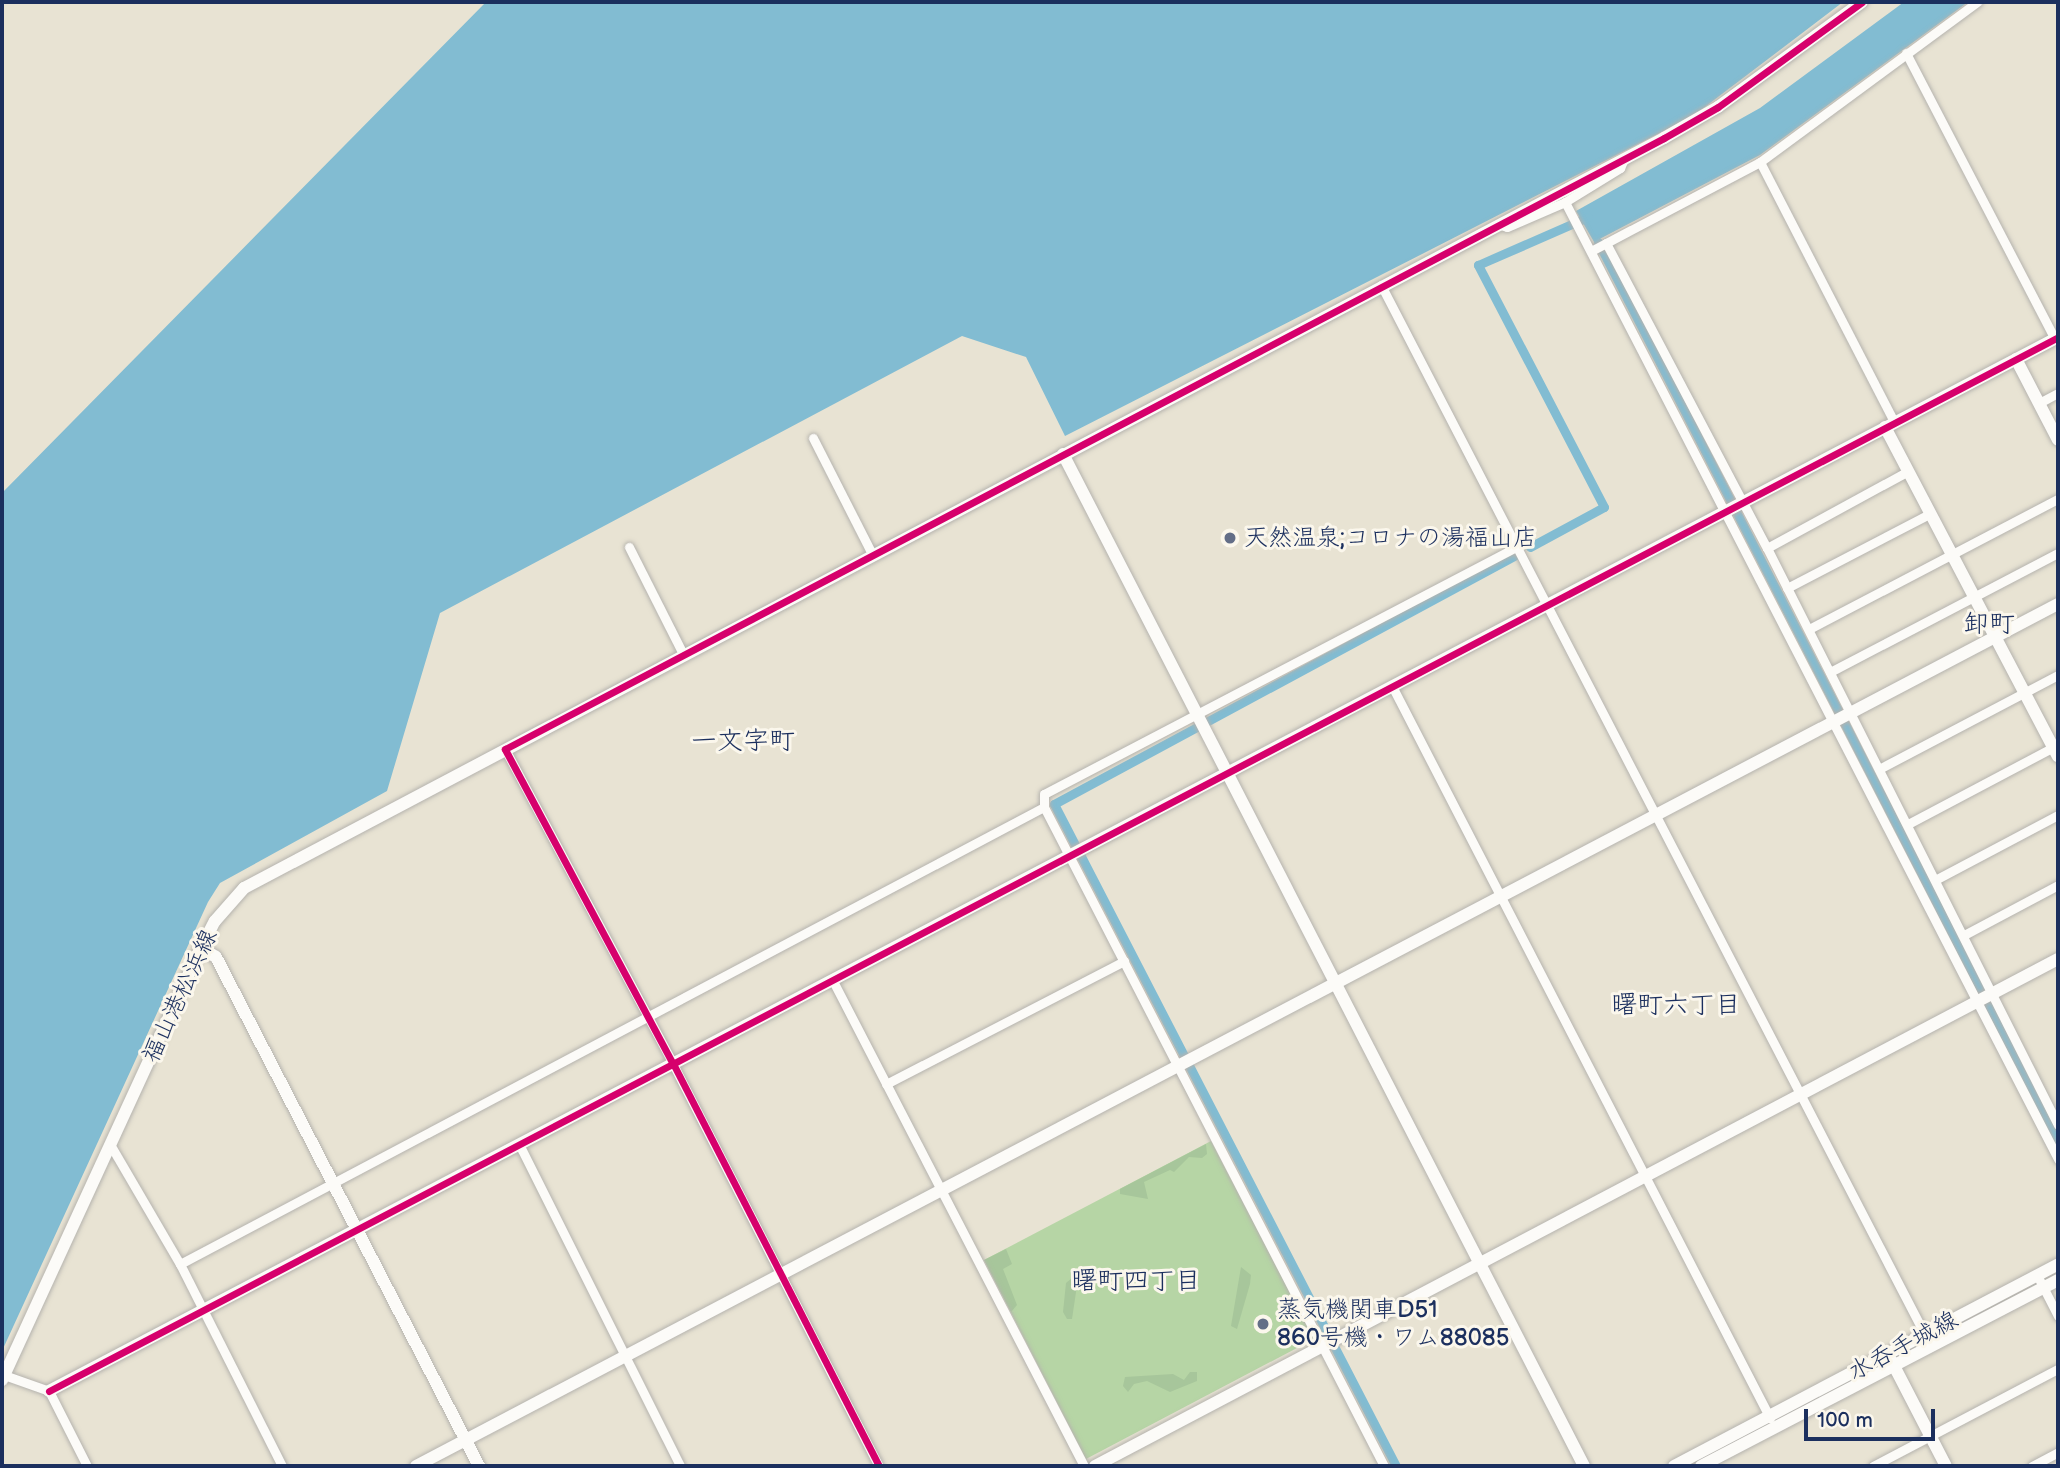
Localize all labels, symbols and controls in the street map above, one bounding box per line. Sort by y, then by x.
place label: 天然温泉;コロナの湯福山店 [1244,524,1537,552]
marker: 天然温泉;コロナの湯福山店 [1222,530,1238,546]
district label: 卸町 [1963,609,2015,641]
district label: 一文字町 [691,726,795,758]
street label: 福山港松浜線 [137,925,223,1067]
district label: 曙町六丁目 [1611,990,1741,1022]
district label: 曙町四丁目 [1071,1266,1201,1298]
place label: 蒸気機関車D51 860号機・ワム88085 [1277,1296,1510,1352]
street label: 水呑手城線 [1843,1305,1963,1387]
marker: 蒸気機関車D51 860号機・ワム88085 [1255,1316,1271,1332]
scale bar [1808,1394,1939,1438]
text: 100 m [1817,1408,1873,1433]

